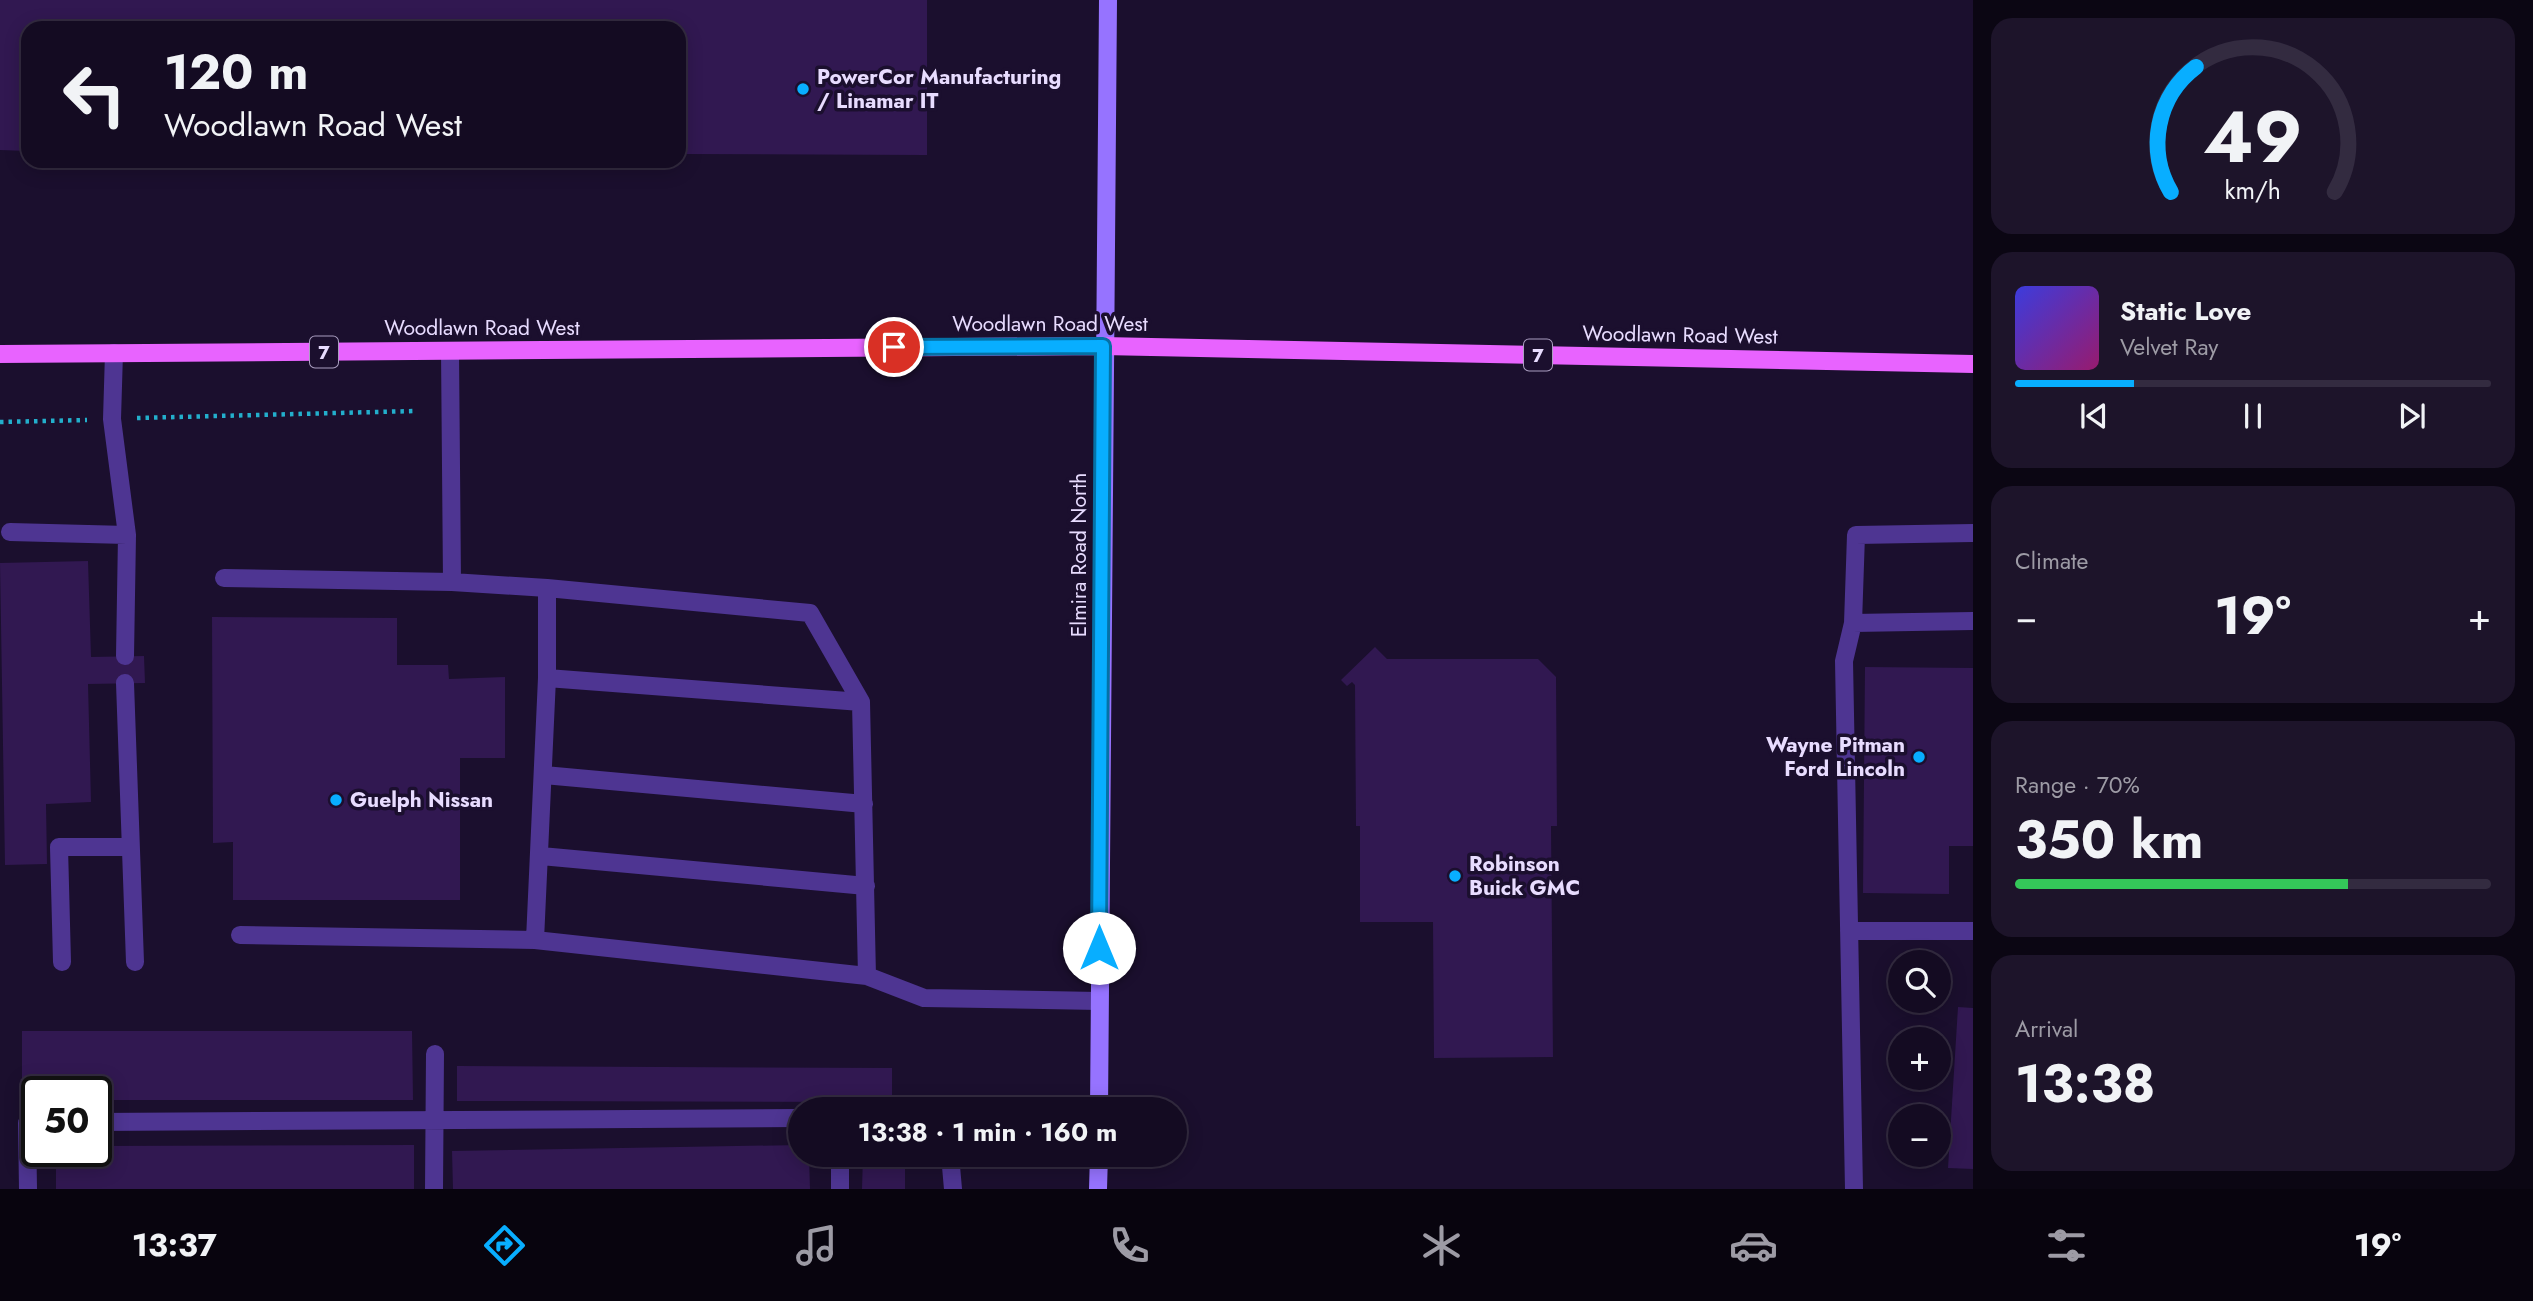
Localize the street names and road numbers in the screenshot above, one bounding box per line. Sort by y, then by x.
street label: Woodlawn Road West [952,309,1148,339]
street label: Woodlawn Road West [384,313,580,343]
street label: Woodlawn Road West [1582,318,1778,352]
road number: 7 [310,336,338,368]
road number: 7 [1524,340,1552,370]
street label: Elmira Road North [1064,473,1094,637]

